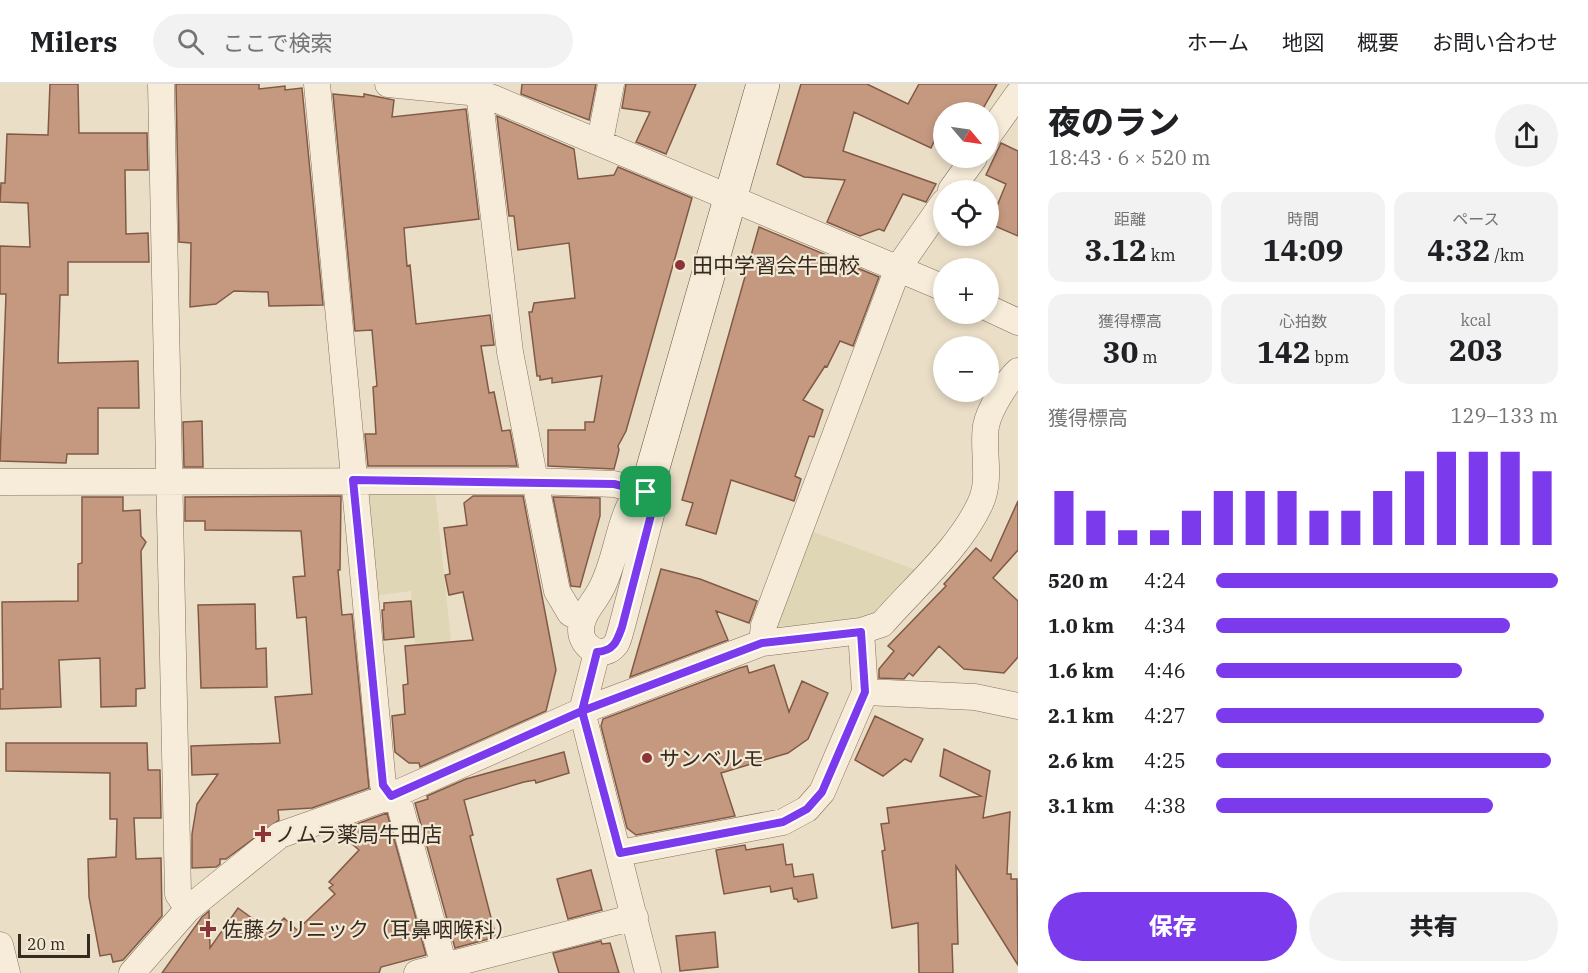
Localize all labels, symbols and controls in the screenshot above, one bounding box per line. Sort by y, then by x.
search box [153,14,573,68]
text: Milers [30,23,117,60]
icon: search [174,25,207,58]
text: ここで検索 [222,28,333,57]
text: ホーム [1187,28,1249,56]
text: 地図 [1282,28,1324,56]
text: 概要 [1357,28,1399,56]
text: お問い合わせ [1432,28,1558,56]
text: 夜のラン [1048,100,1180,143]
north arrow [933,102,999,168]
map controls [933,102,999,402]
button: share [1495,104,1558,167]
text: 18:43 · 6 × 520 m [1048,144,1211,171]
button: locate [933,180,999,246]
text: 距離 [1114,209,1146,229]
text: 時間 [1287,209,1319,229]
text: ペース [1452,209,1500,229]
text: 3.12 [1085,230,1147,269]
text: 14:09 [1262,230,1344,269]
text: 4:32 [1427,230,1490,269]
text: km [1147,245,1175,265]
text: /km [1490,245,1525,265]
place label: 田中学習会牛田校 [692,251,860,279]
marker: 田中学習会牛田校 [673,258,687,272]
button: + [933,258,999,324]
text: kcal [1461,310,1491,330]
text: 獲得標高 [1098,311,1162,331]
text: 心拍数 [1279,311,1327,331]
text: 203 [1449,330,1503,369]
text: 30 [1103,332,1139,371]
text: 142 [1257,332,1311,371]
button: − [933,336,999,402]
text: m [1139,347,1157,367]
text: bpm [1311,347,1349,367]
text: 129–133 m [1451,402,1558,429]
text: 獲得標高 [1048,404,1128,431]
pin [620,466,671,517]
icon: arrive [629,475,662,508]
text: 520 m [1048,567,1108,594]
text: 4:24 [1144,567,1186,594]
text: 1.0 km [1048,612,1114,639]
text: 4:34 [1144,612,1186,639]
text: 1.6 km [1048,657,1114,684]
text: 4:46 [1144,657,1186,684]
text: 2.1 km [1048,702,1114,729]
text: 4:27 [1144,702,1186,729]
place label: サンベルモ [659,744,764,772]
text: 2.6 km [1048,747,1114,774]
text: 4:25 [1144,747,1186,774]
marker: サンベルモ [640,751,654,765]
text: 3.1 km [1048,792,1114,819]
text: 4:38 [1144,792,1186,819]
place label: ノムラ薬局牛田店 [275,820,442,848]
marker: ノムラ薬局牛田店 [256,827,270,841]
button: 保存 [1048,892,1297,961]
button: 共有 [1309,892,1558,961]
place label: 佐藤クリニック（耳鼻咽喉科） [222,915,516,943]
marker: 佐藤クリニック（耳鼻咽喉科） [199,920,217,938]
scale bar [18,931,90,958]
text: 20 m [27,934,65,954]

